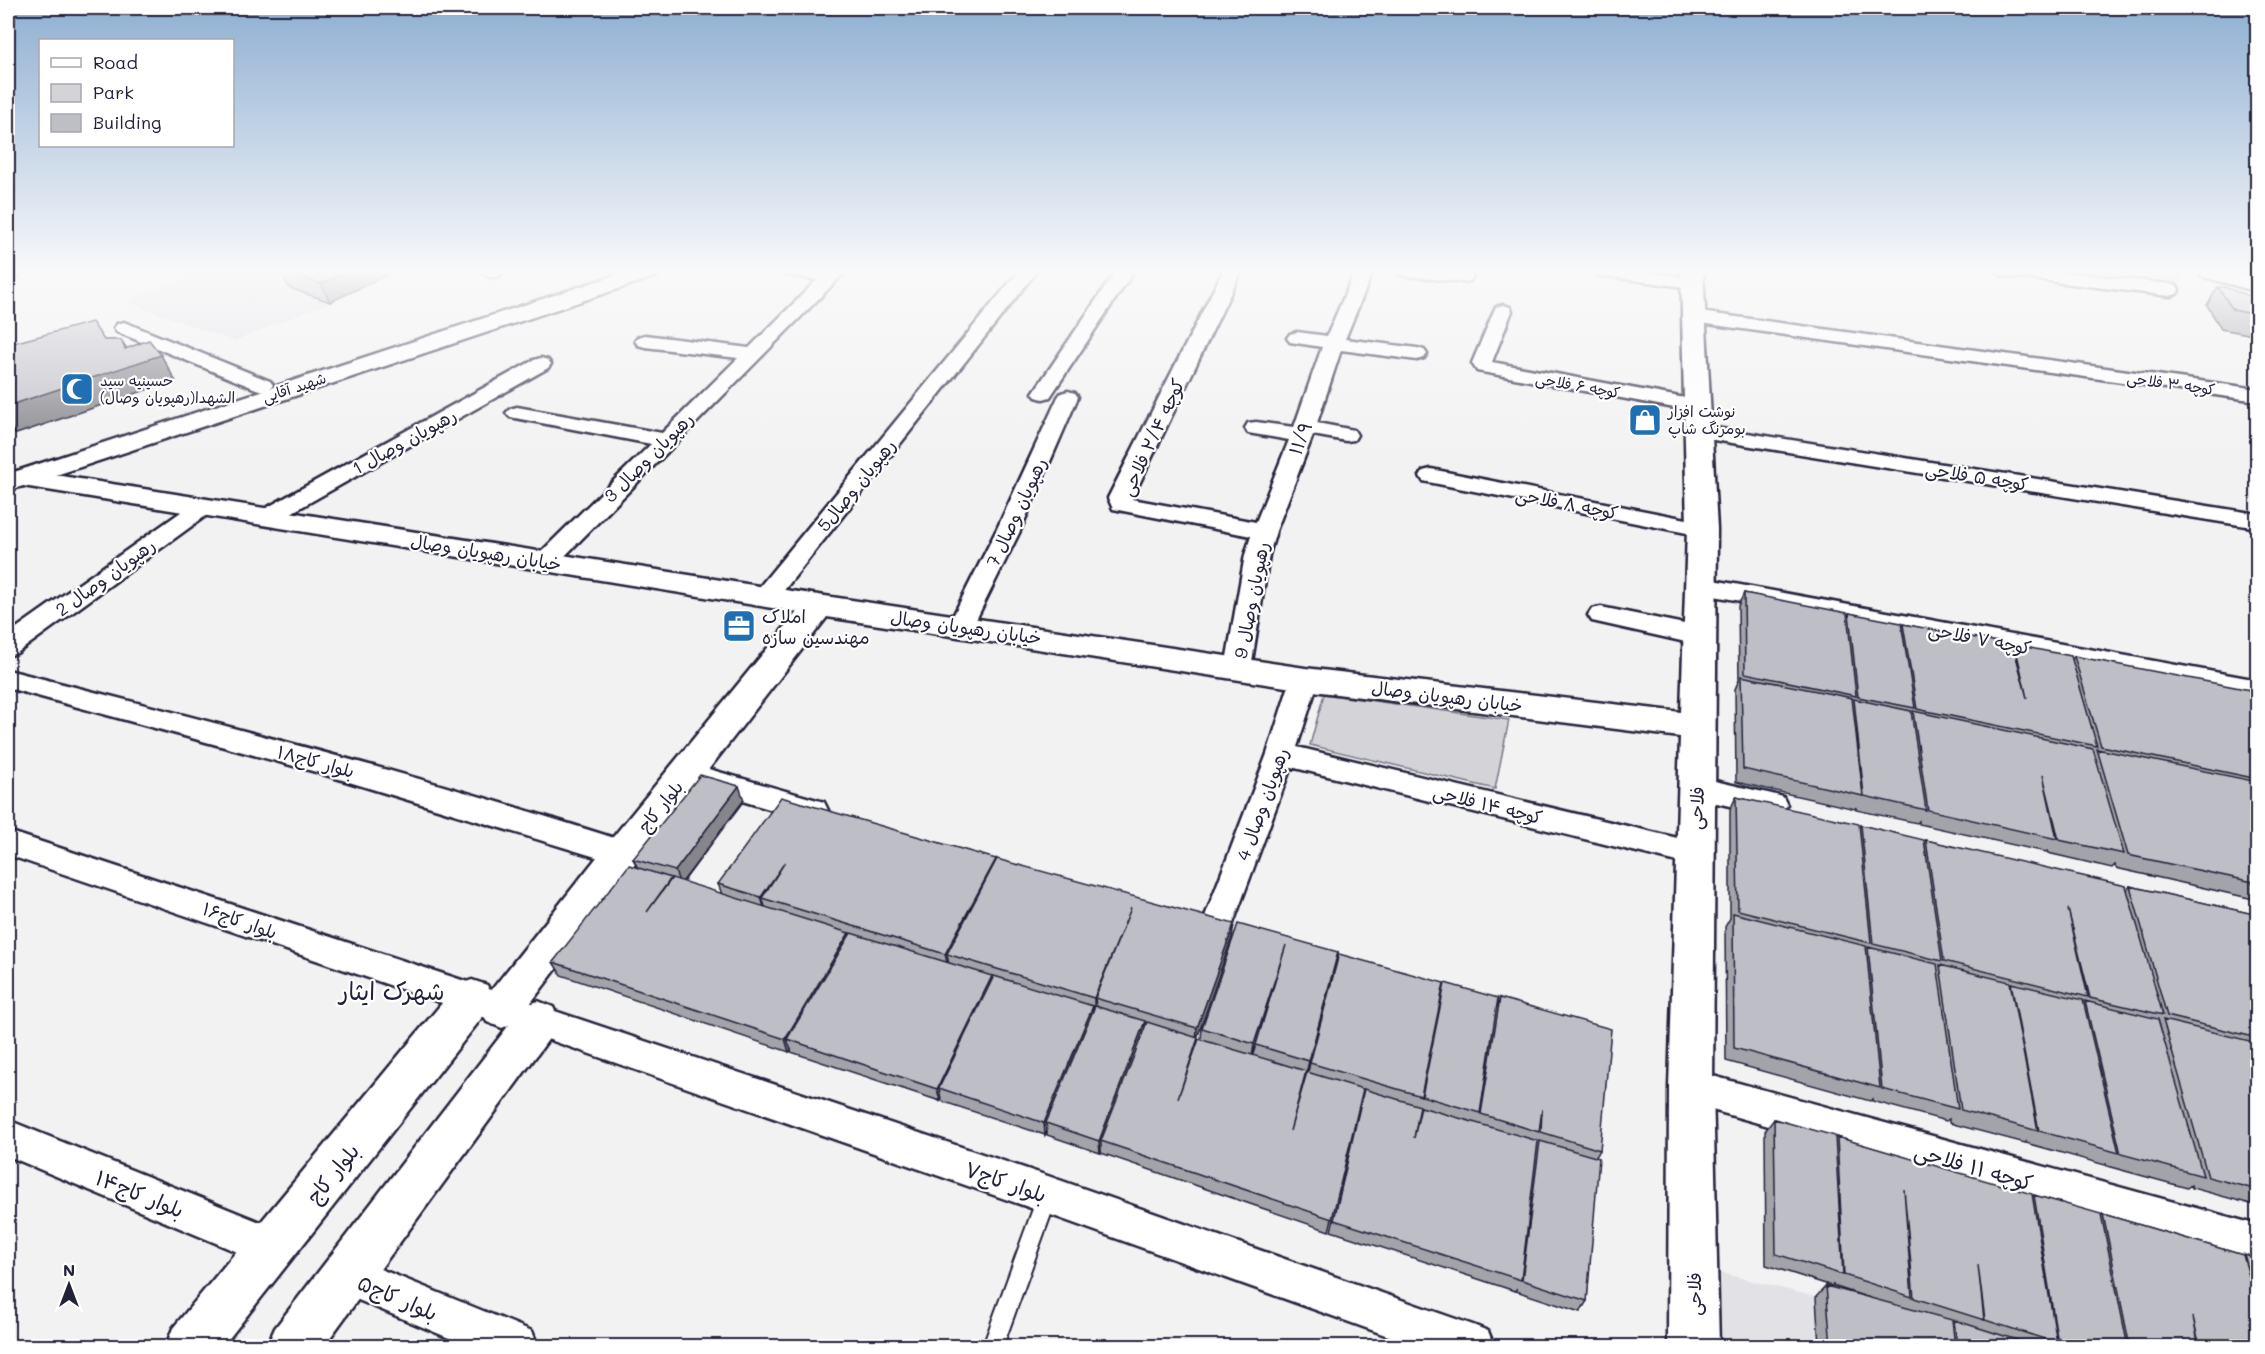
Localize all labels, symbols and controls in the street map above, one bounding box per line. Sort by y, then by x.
legend [39,39,234,147]
text: Road [93,50,138,74]
text: Park [93,80,134,104]
text: Building [93,110,161,134]
street label: شهید آقایی [260,367,329,408]
street label: کوچه ۳ فلاحی [2126,367,2216,400]
street label: کوچه ۶ فلاحی [1534,368,1622,403]
place label: حسینیه سید الشهدا(رهپویان وصال) [100,370,235,408]
mosque icon: حسینیه سید الشهدا(رهپویان وصال) [59,371,95,407]
street label: کوچه ۲/۴ فلاحی [1114,374,1191,500]
place label: نوشت افزار بومرنگ شاپ [1667,401,1746,439]
street label: 1 رهپویان وصال [348,402,461,480]
shop icon: نوشت افزار بومرنگ شاپ [1627,402,1663,438]
street label: 3 رهپویان وصال [598,407,699,508]
street label: ۱۱/۹ [1283,418,1317,458]
street label: رهپویان وصال5 [811,434,901,537]
street label: 7 رهپویان وصال [980,454,1053,571]
street label: کوچه ۵ فلاحی [1924,456,2031,497]
street label: کوچه ۸ فلاحی [1513,481,1621,526]
street label: خیابان رهپویان وصال [409,528,563,577]
street label: 2 رهپویان وصال [50,533,160,622]
street label: 9 رهپویان وصال [1228,540,1275,661]
place label: املاک مهندسین سازه [762,604,870,649]
street label: خیابان رهپویان وصال [889,605,1043,650]
office icon: املاک مهندسین سازه [721,608,757,644]
street label: کوچه ۷ فلاحی [1926,616,2034,661]
street label: خیابان رهپویان وصال [1370,675,1524,718]
street label: بلوار کاج۱۸ [275,739,357,784]
street label: 4 رهپویان وصال [1231,744,1294,864]
street label: بلوار کاج [632,775,689,837]
street label: کوچه ۱۴ فلاحی [1431,779,1545,830]
street label: فلاحی [1683,786,1709,830]
street label: بلوار کاج۱۶ [199,896,280,945]
district label: شهرک ایثار [337,975,445,1006]
street label: کوچه ۱۱ فلاحی [1911,1136,2036,1198]
street label: بلوار کاج [300,1137,366,1210]
street label: بلوار کاج۷ [961,1154,1050,1209]
street label: بلوار کاج۱۴ [91,1163,188,1225]
north arrow [39,1255,99,1315]
text: N [63,1259,75,1280]
street label: بلوار کاج۵ [353,1268,442,1328]
street label: فلاحی [1682,1272,1706,1316]

